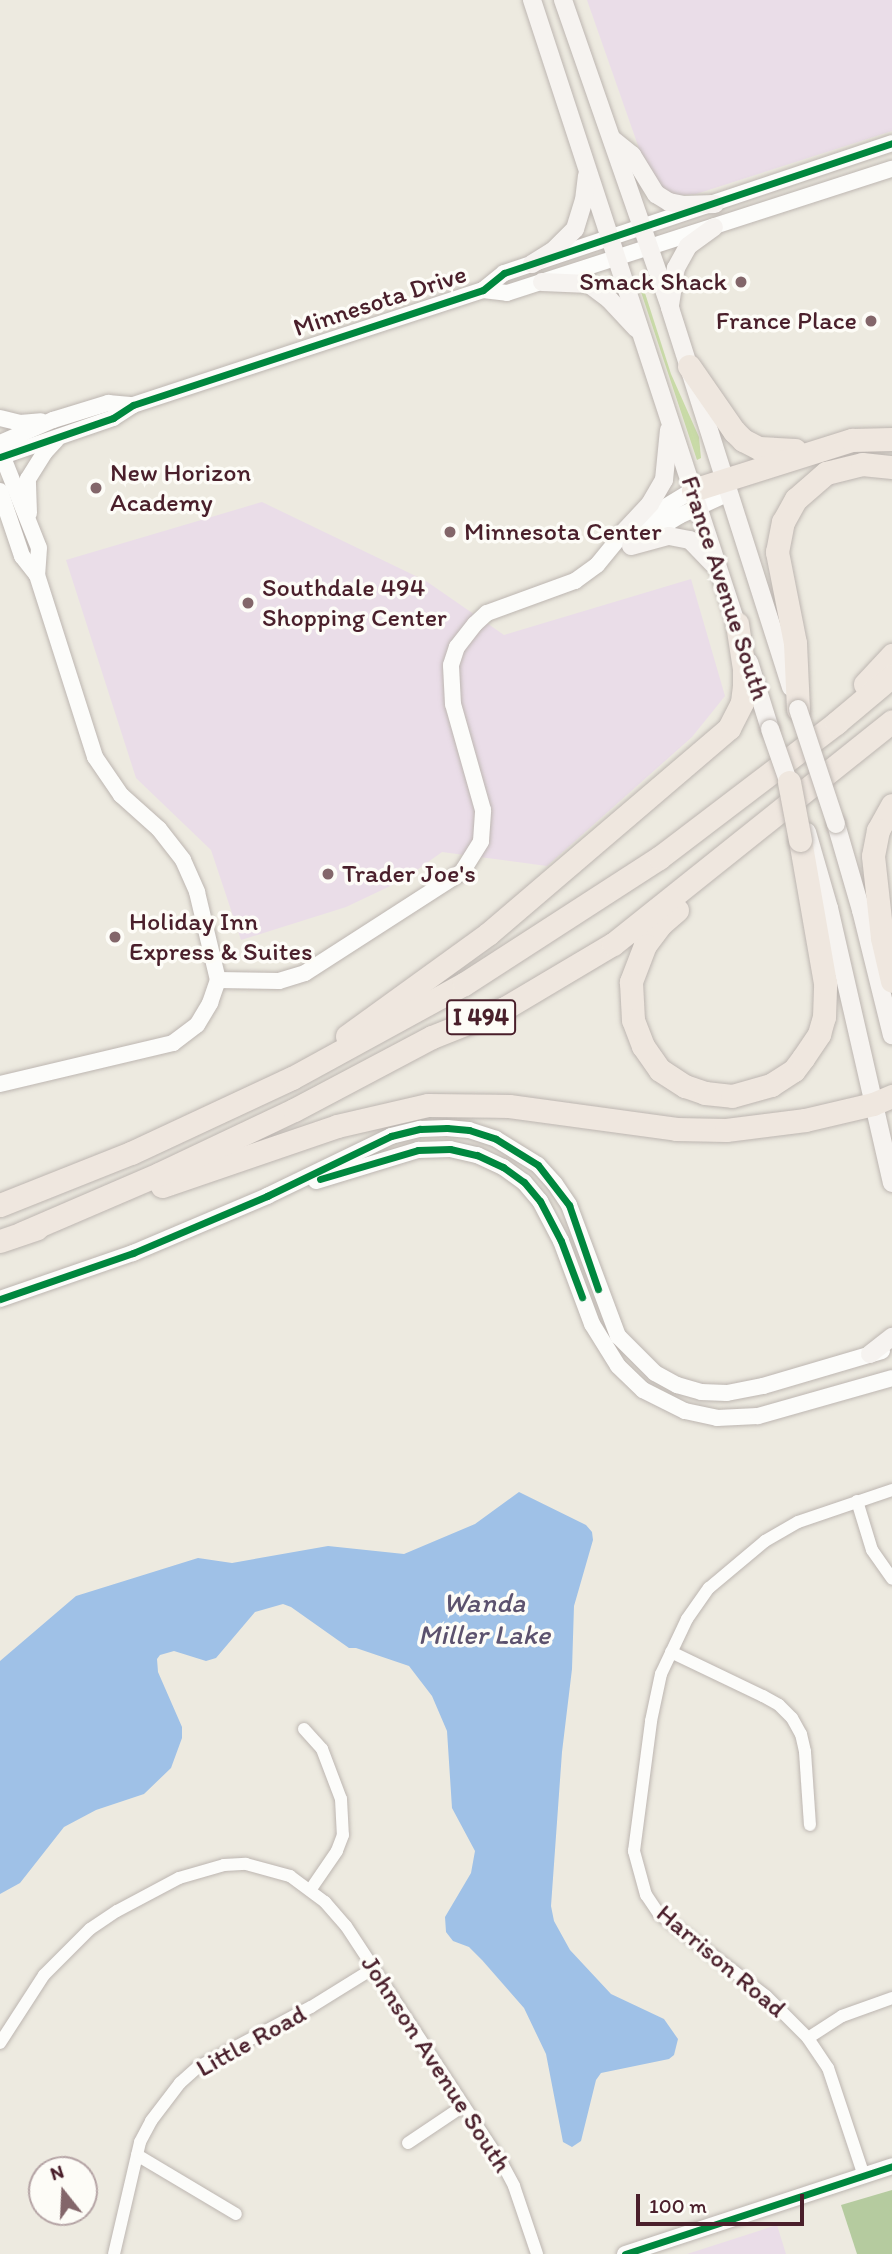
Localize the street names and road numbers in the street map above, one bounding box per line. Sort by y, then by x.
street label: Minnesota Drive [289,258,471,344]
street label: France Avenue South [674,472,776,704]
road number: I 494 [446,996,516,1037]
street label: Harrison Road [650,1898,792,2024]
street label: Johnson Avenue South [355,1950,517,2178]
street label: Little Road [191,1998,311,2084]

